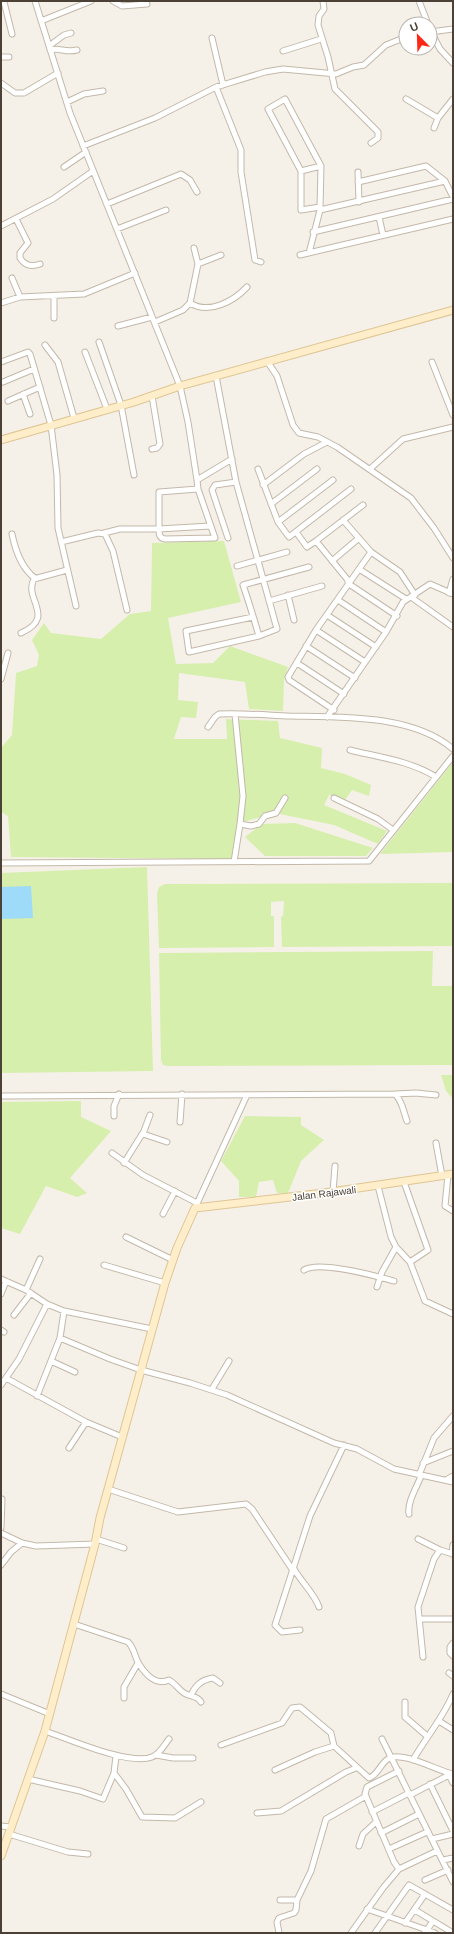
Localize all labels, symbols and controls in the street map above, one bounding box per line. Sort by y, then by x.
north arrow [398,16,438,56]
text: U [408,20,420,34]
street label: Jalan Rajawali [291,1184,357,1203]

